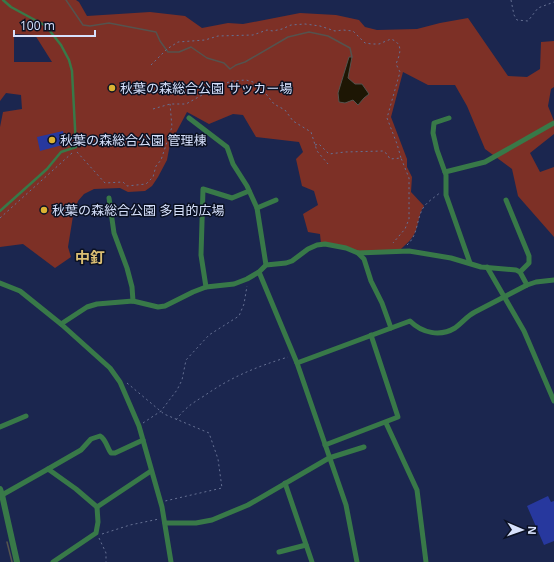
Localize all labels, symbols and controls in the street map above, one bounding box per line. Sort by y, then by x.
scale bar [14,12,95,38]
text: 100 m [20,17,55,34]
place label: 秋葉の森総合公園 サッカー場 [120,79,292,97]
marker: 秋葉の森総合公園 サッカー場 [107,83,117,93]
place label: 秋葉の森総合公園 管理棟 [60,131,206,149]
marker: 秋葉の森総合公園 管理棟 [47,135,57,145]
place label: 秋葉の森総合公園 多目的広場 [52,201,224,219]
marker: 秋葉の森総合公園 多目的広場 [39,205,49,215]
district label: 中釘 [75,247,105,267]
north arrow [502,510,542,550]
text: N [525,526,540,535]

